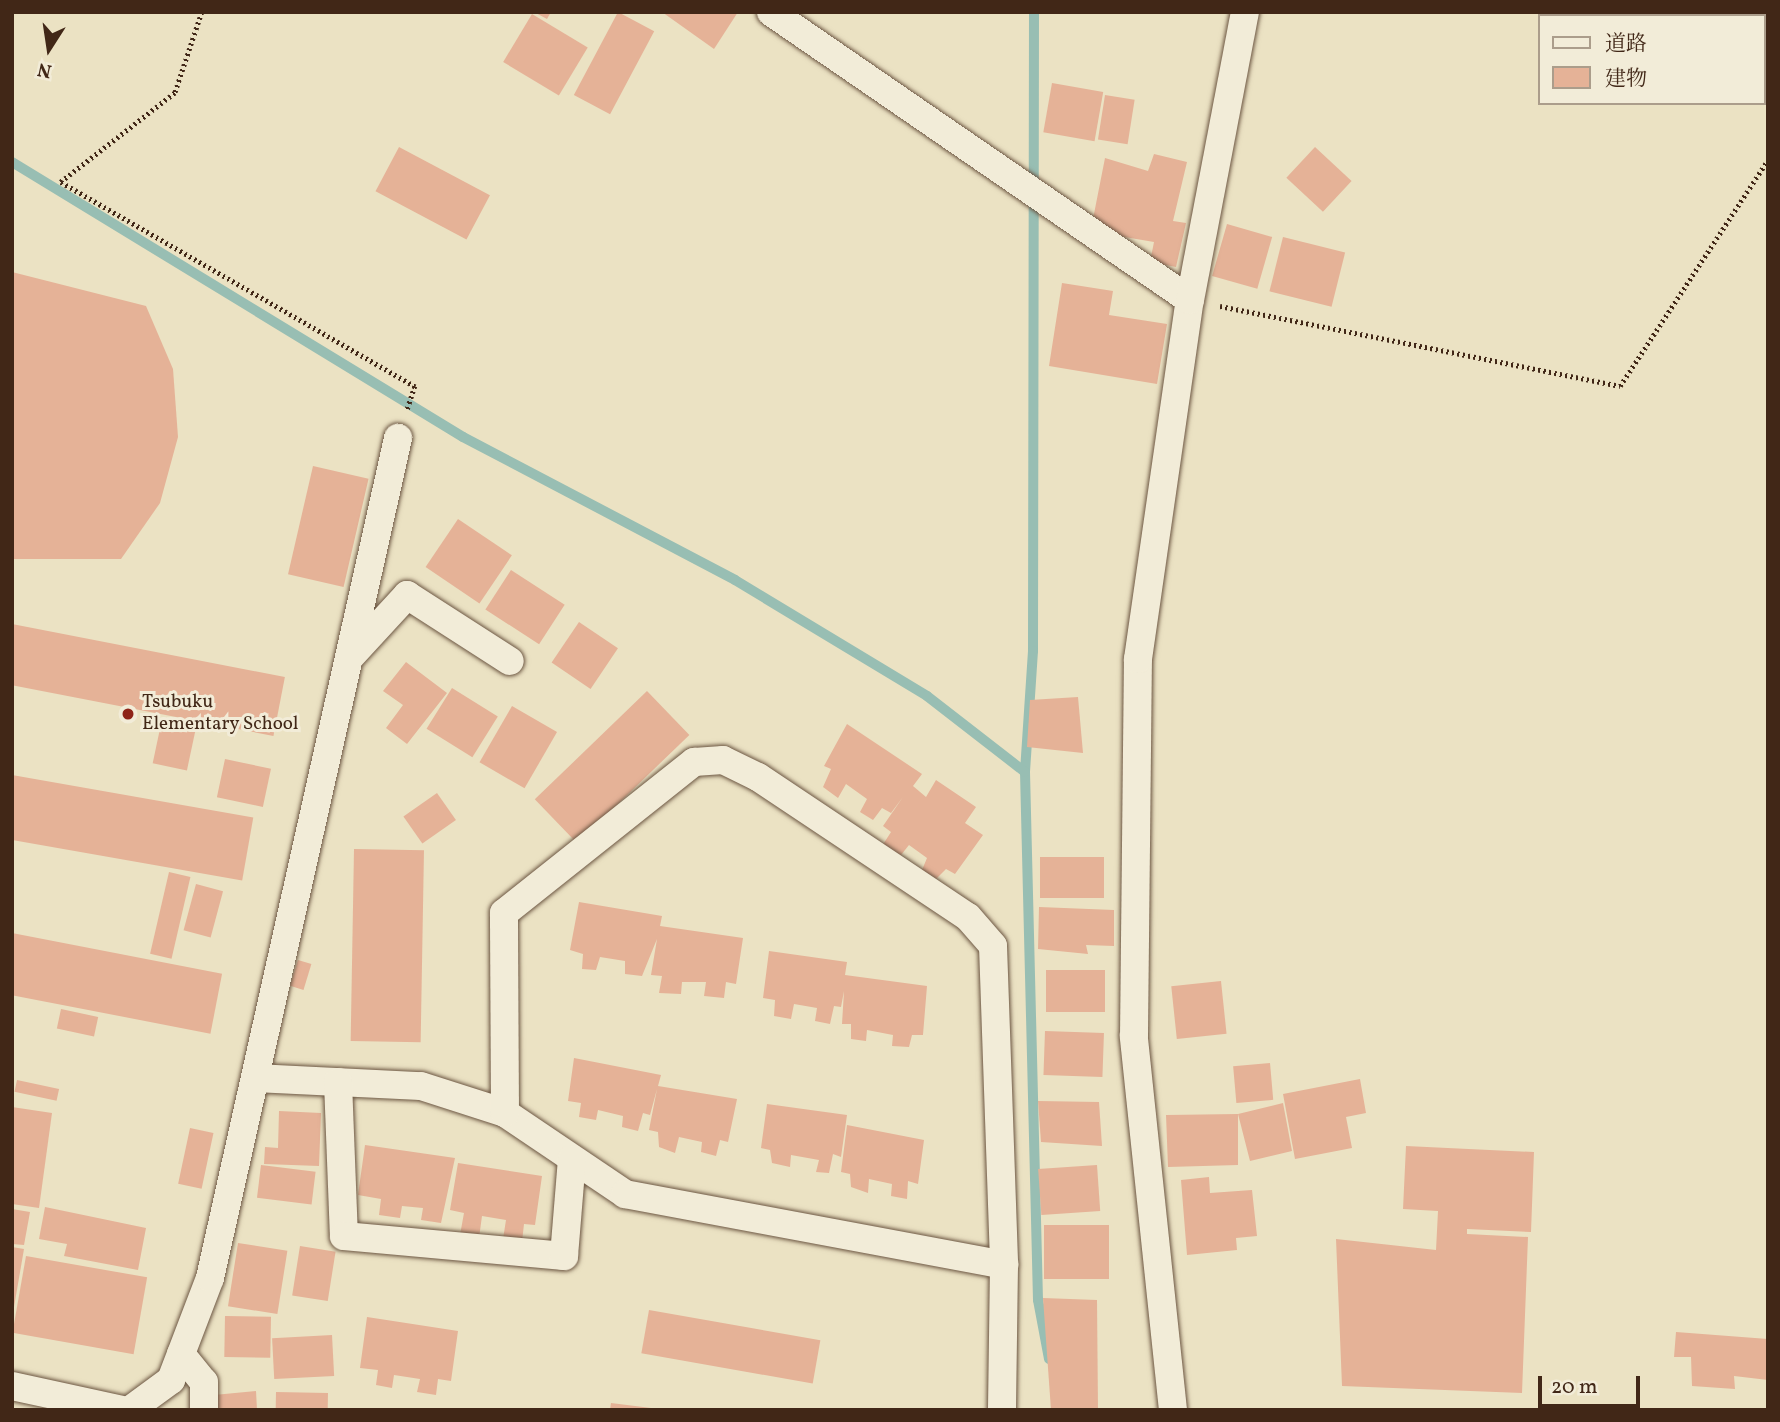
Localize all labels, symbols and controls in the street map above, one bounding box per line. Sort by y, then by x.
north arrow [14,14,84,84]
legend [1538,14,1766,105]
text: 道路 [1605,30,1647,59]
text: N [35,55,54,84]
text: 建物 [1605,65,1647,94]
place label: Tsubuku Elementary School [142,692,299,736]
marker: Tsubuku Elementary School [120,706,136,722]
scale bar [1542,1362,1644,1406]
text: 20 m [1551,1373,1597,1402]

